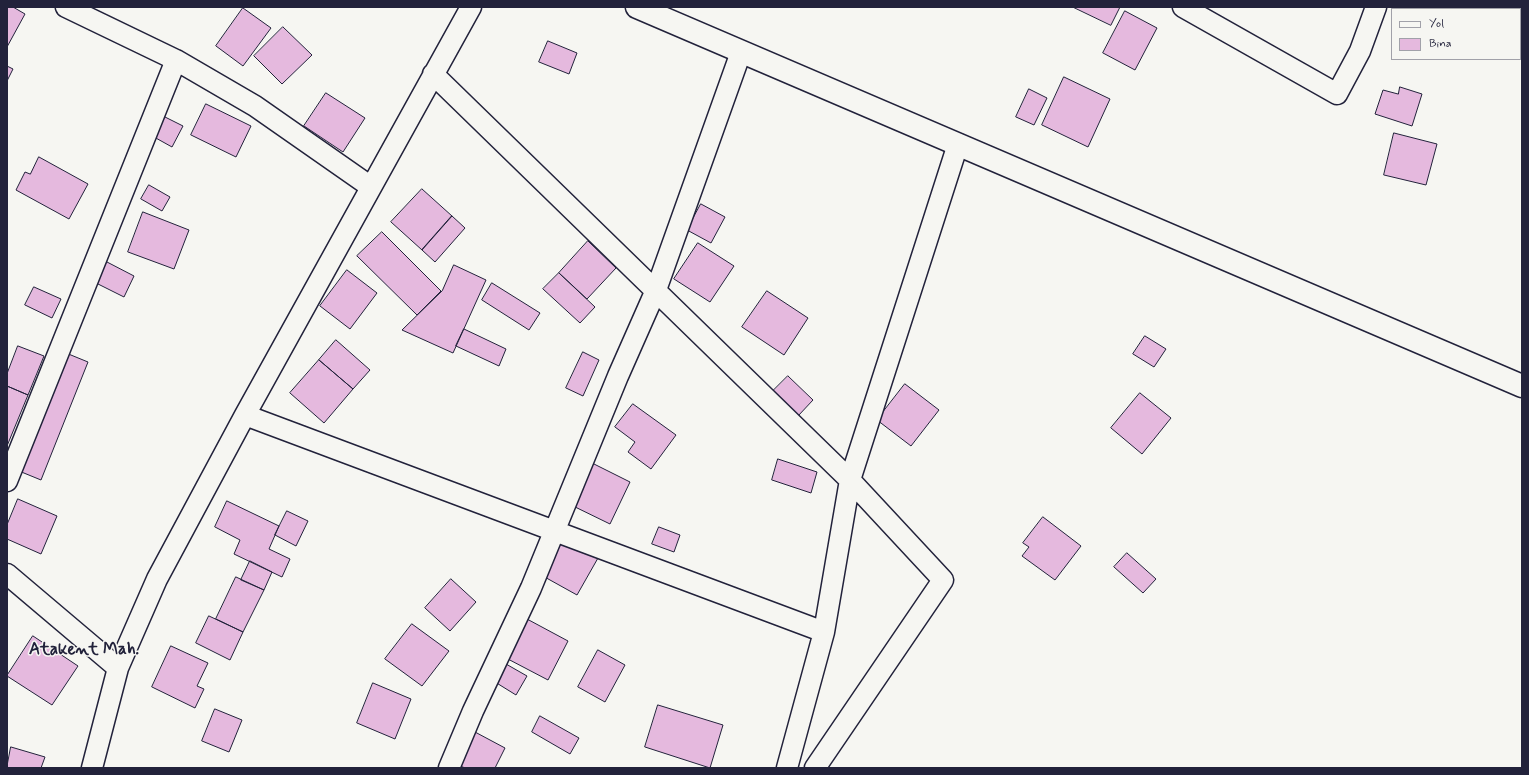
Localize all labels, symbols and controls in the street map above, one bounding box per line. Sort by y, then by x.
legend [1391,8,1521,60]
text: Yol [1429,16,1444,32]
text: Bina [1429,36,1452,52]
district label: Atakent Mah. [29,640,139,660]

